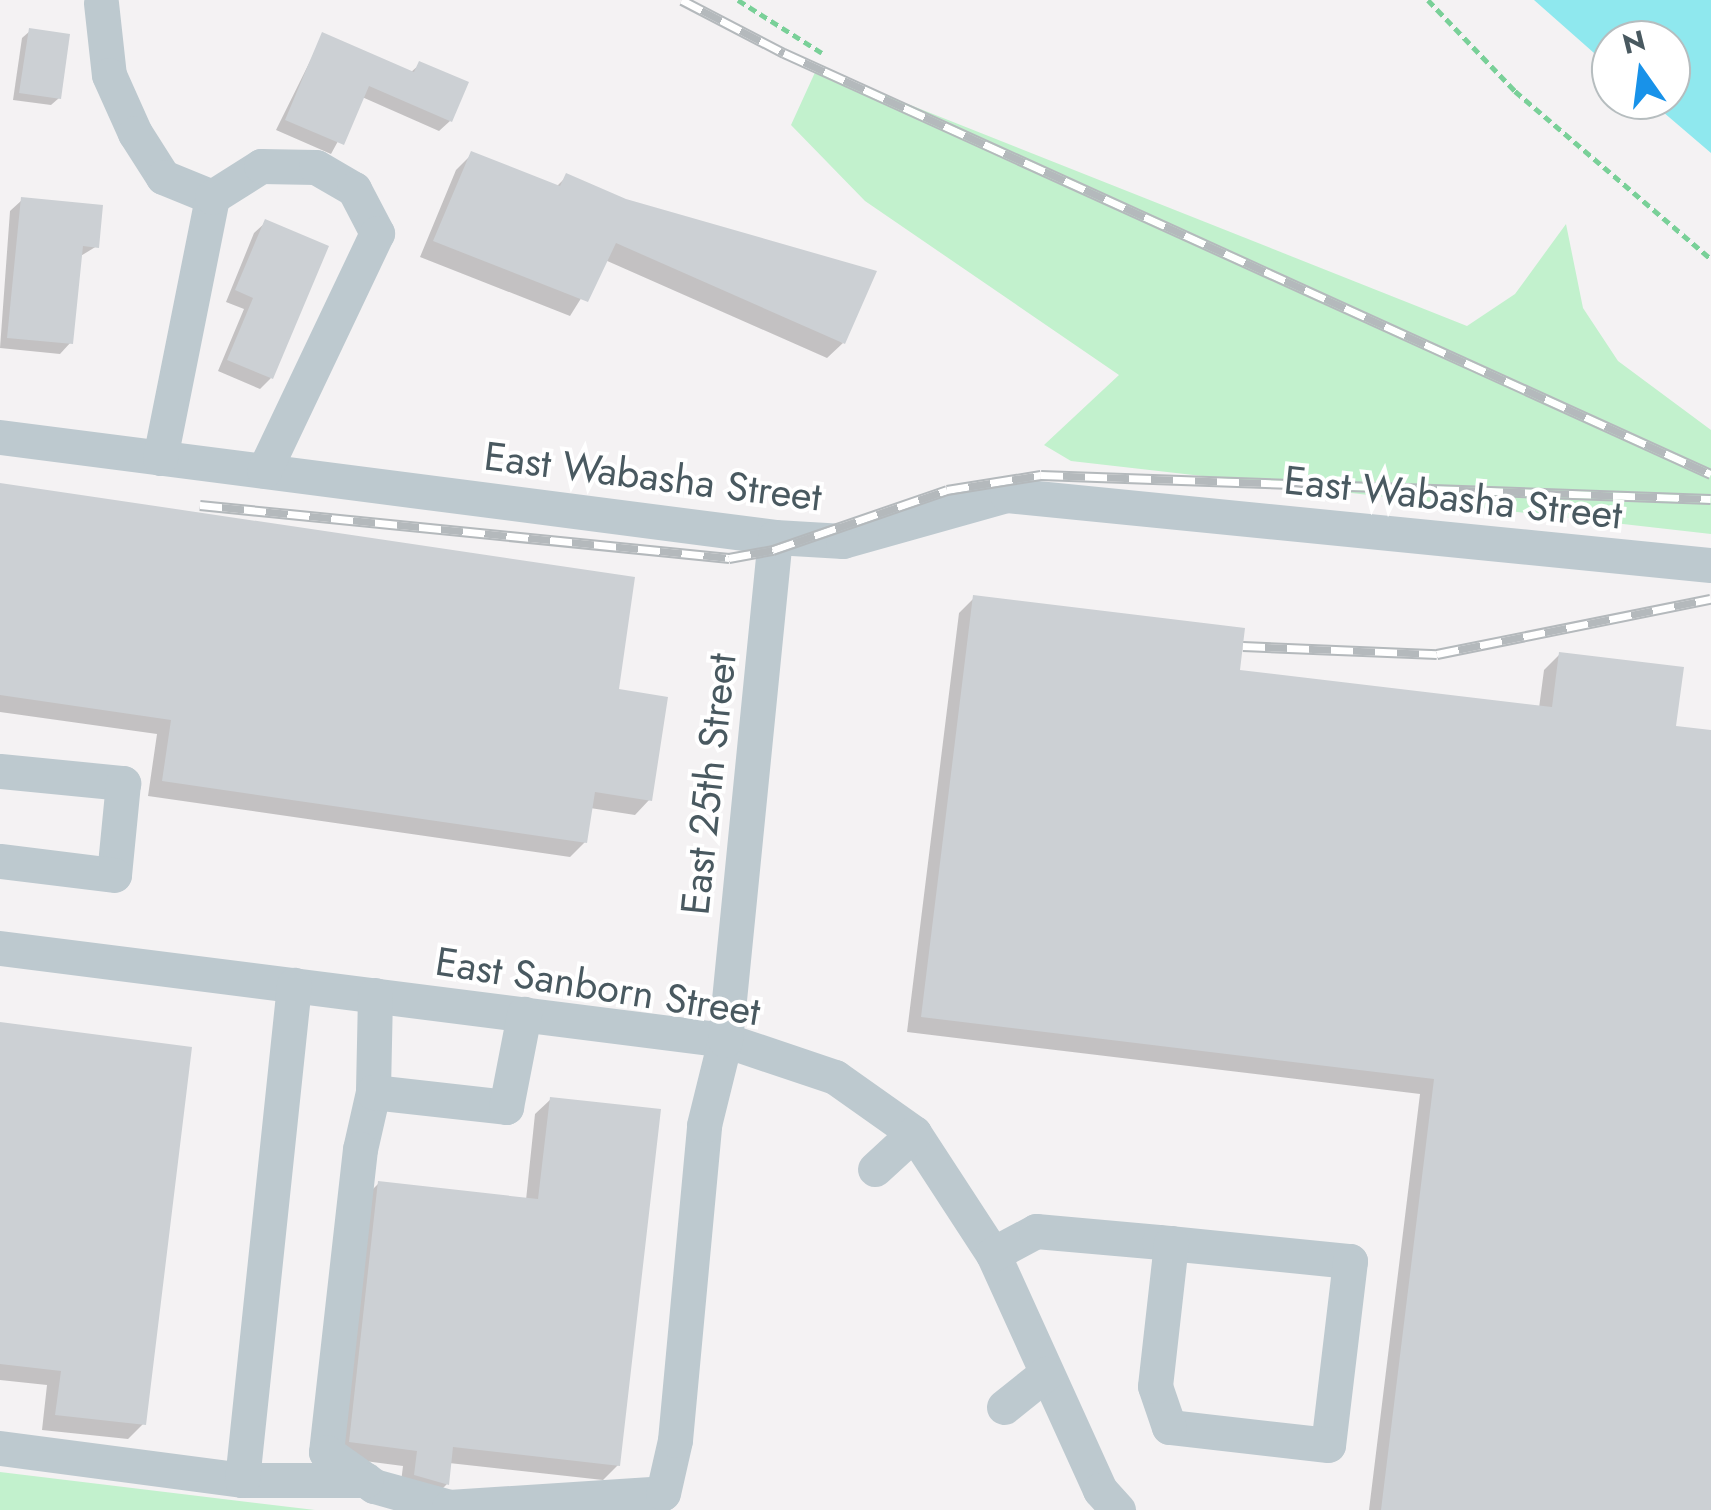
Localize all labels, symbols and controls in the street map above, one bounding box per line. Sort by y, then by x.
north arrow [1591,20,1691,120]
text: N [1618,20,1650,65]
street label: East Wabasha Street [482,431,824,521]
street label: East Wabasha Street [1282,455,1624,539]
street label: East 25th Street [670,651,746,917]
street label: East Sanborn Street [432,937,764,1035]

